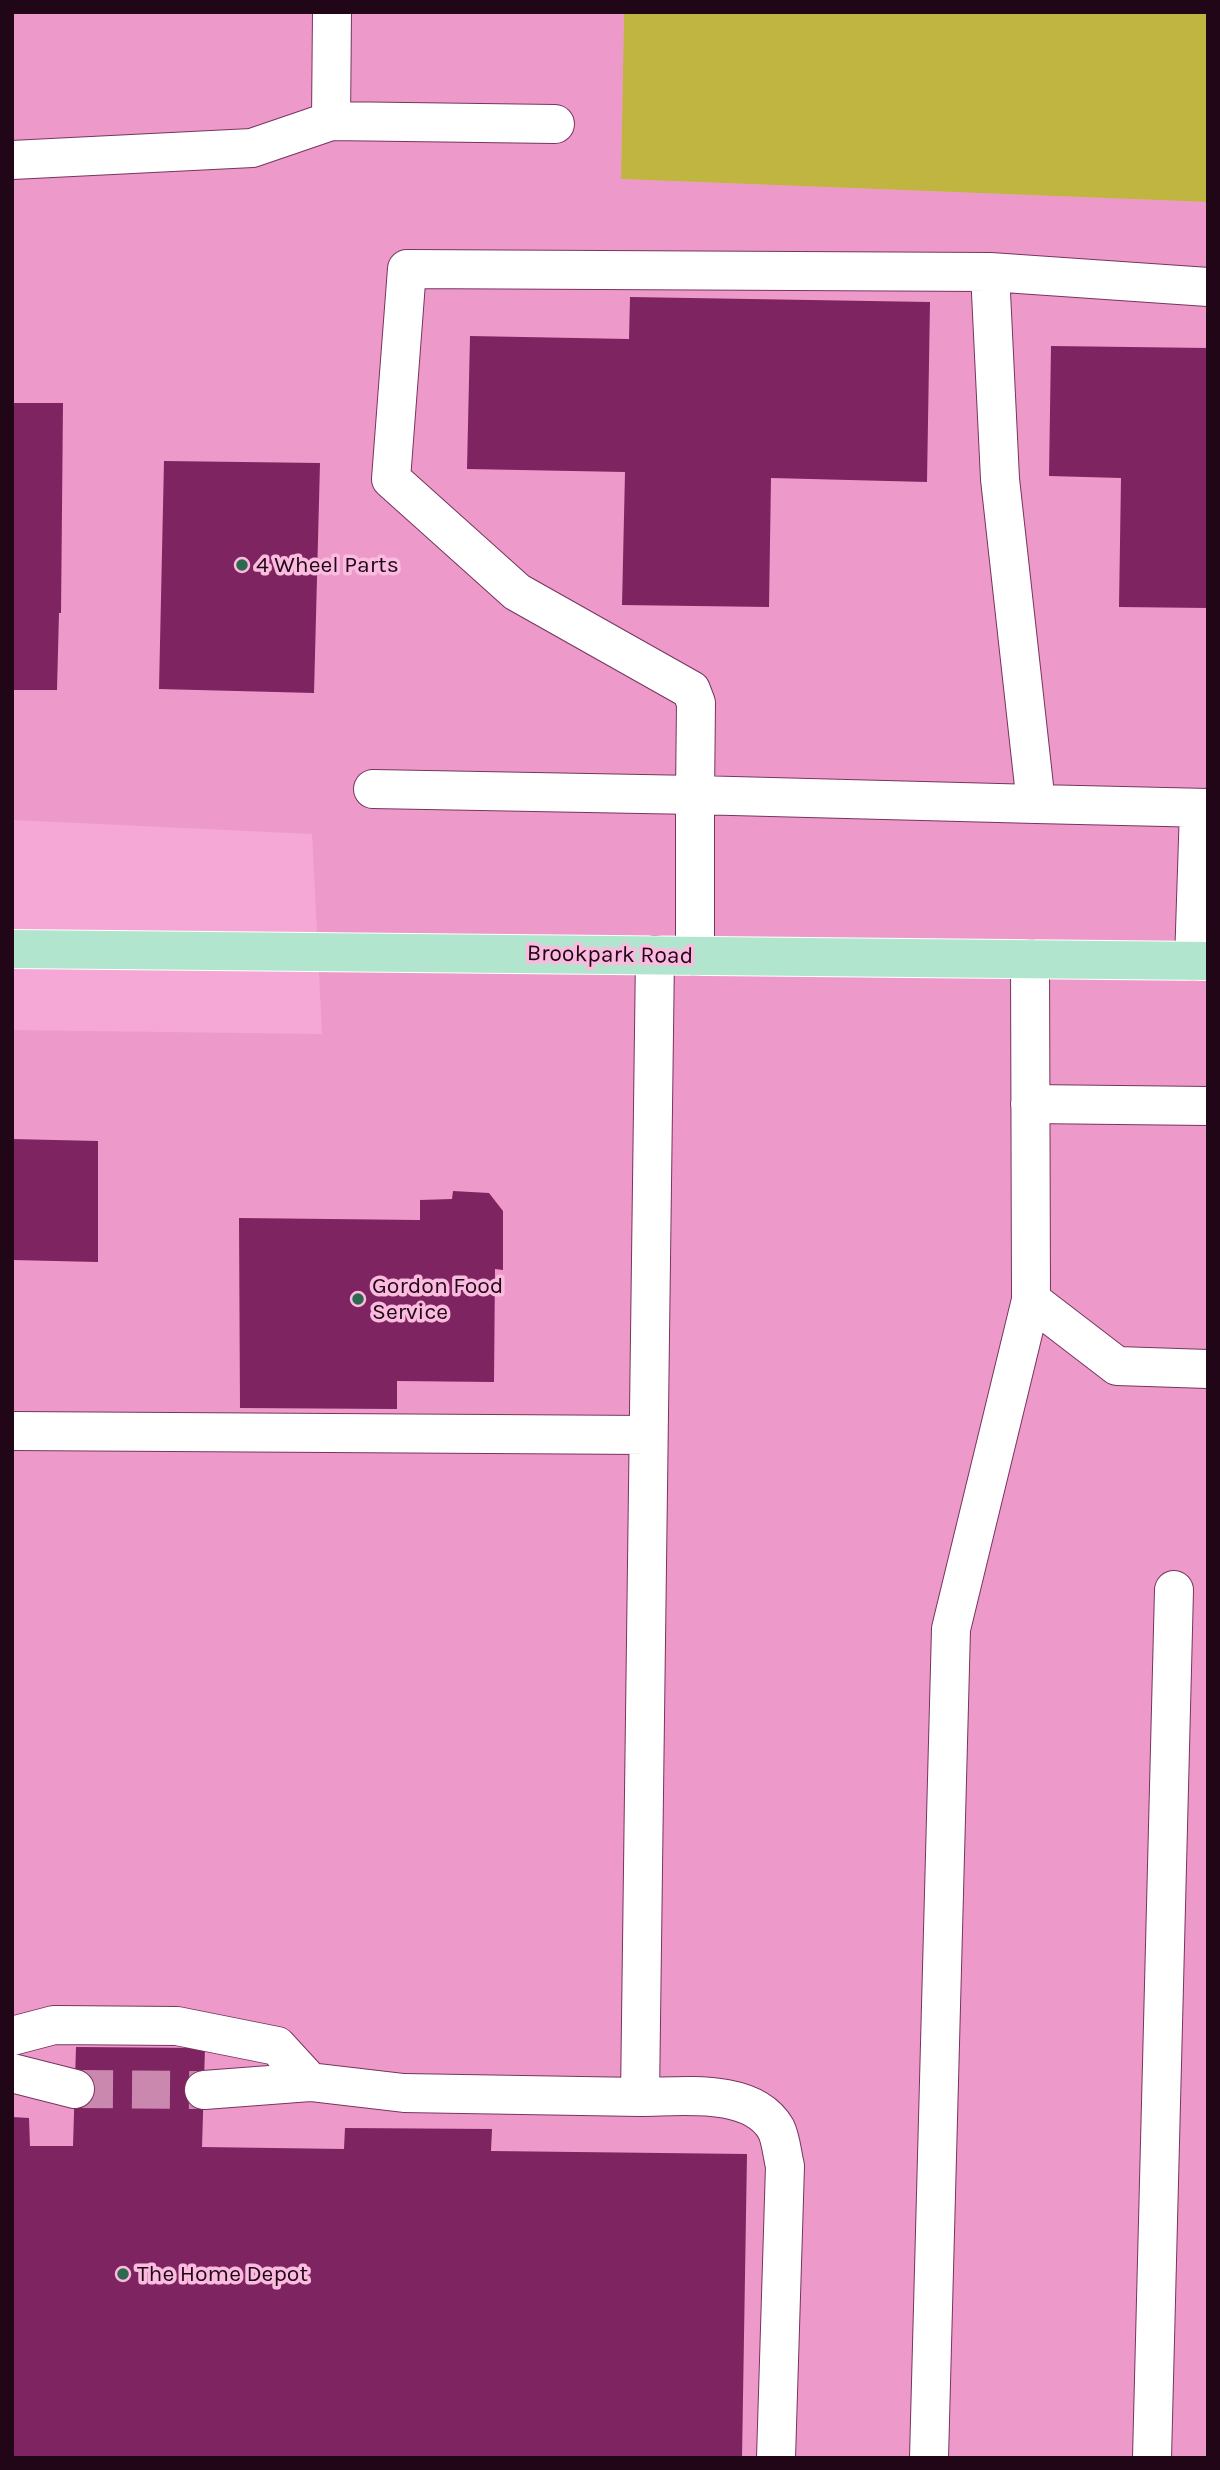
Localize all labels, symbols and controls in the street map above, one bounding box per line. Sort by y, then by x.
place label: 4 Wheel Parts [256,551,399,579]
marker: 4 Wheel Parts [234,557,250,573]
street label: Brookpark Road [527,940,693,970]
place label: Gordon Food Service [372,1272,503,1326]
marker: Gordon Food Service [350,1291,366,1307]
place label: The Home Depot [137,2260,308,2288]
marker: The Home Depot [115,2266,131,2282]

